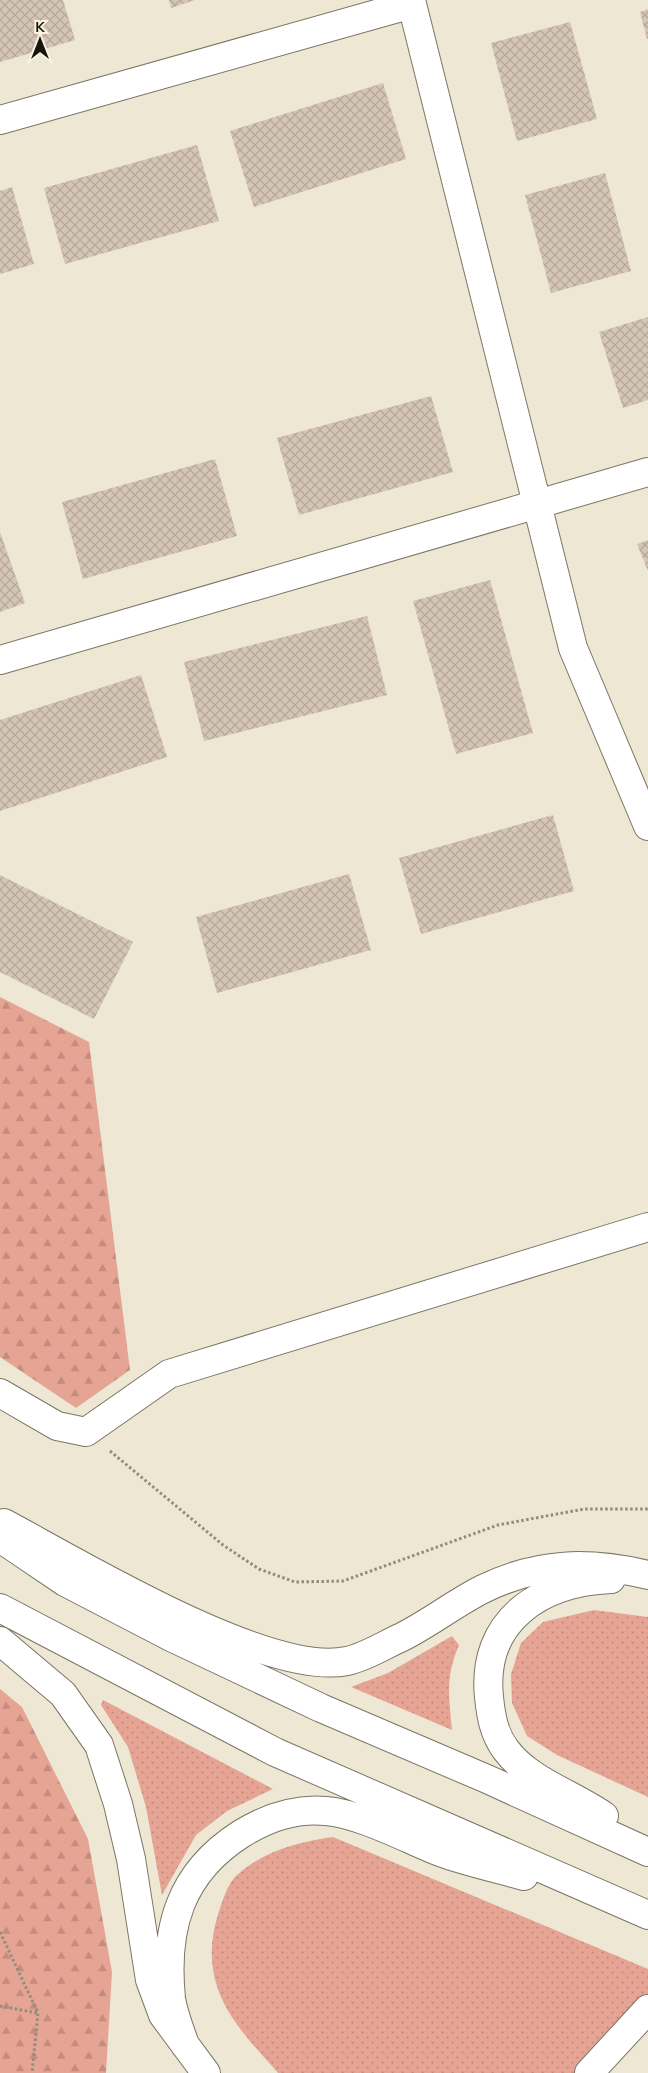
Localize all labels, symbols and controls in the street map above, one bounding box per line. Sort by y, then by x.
north arrow [15,15,65,65]
text: K [35,18,45,36]

